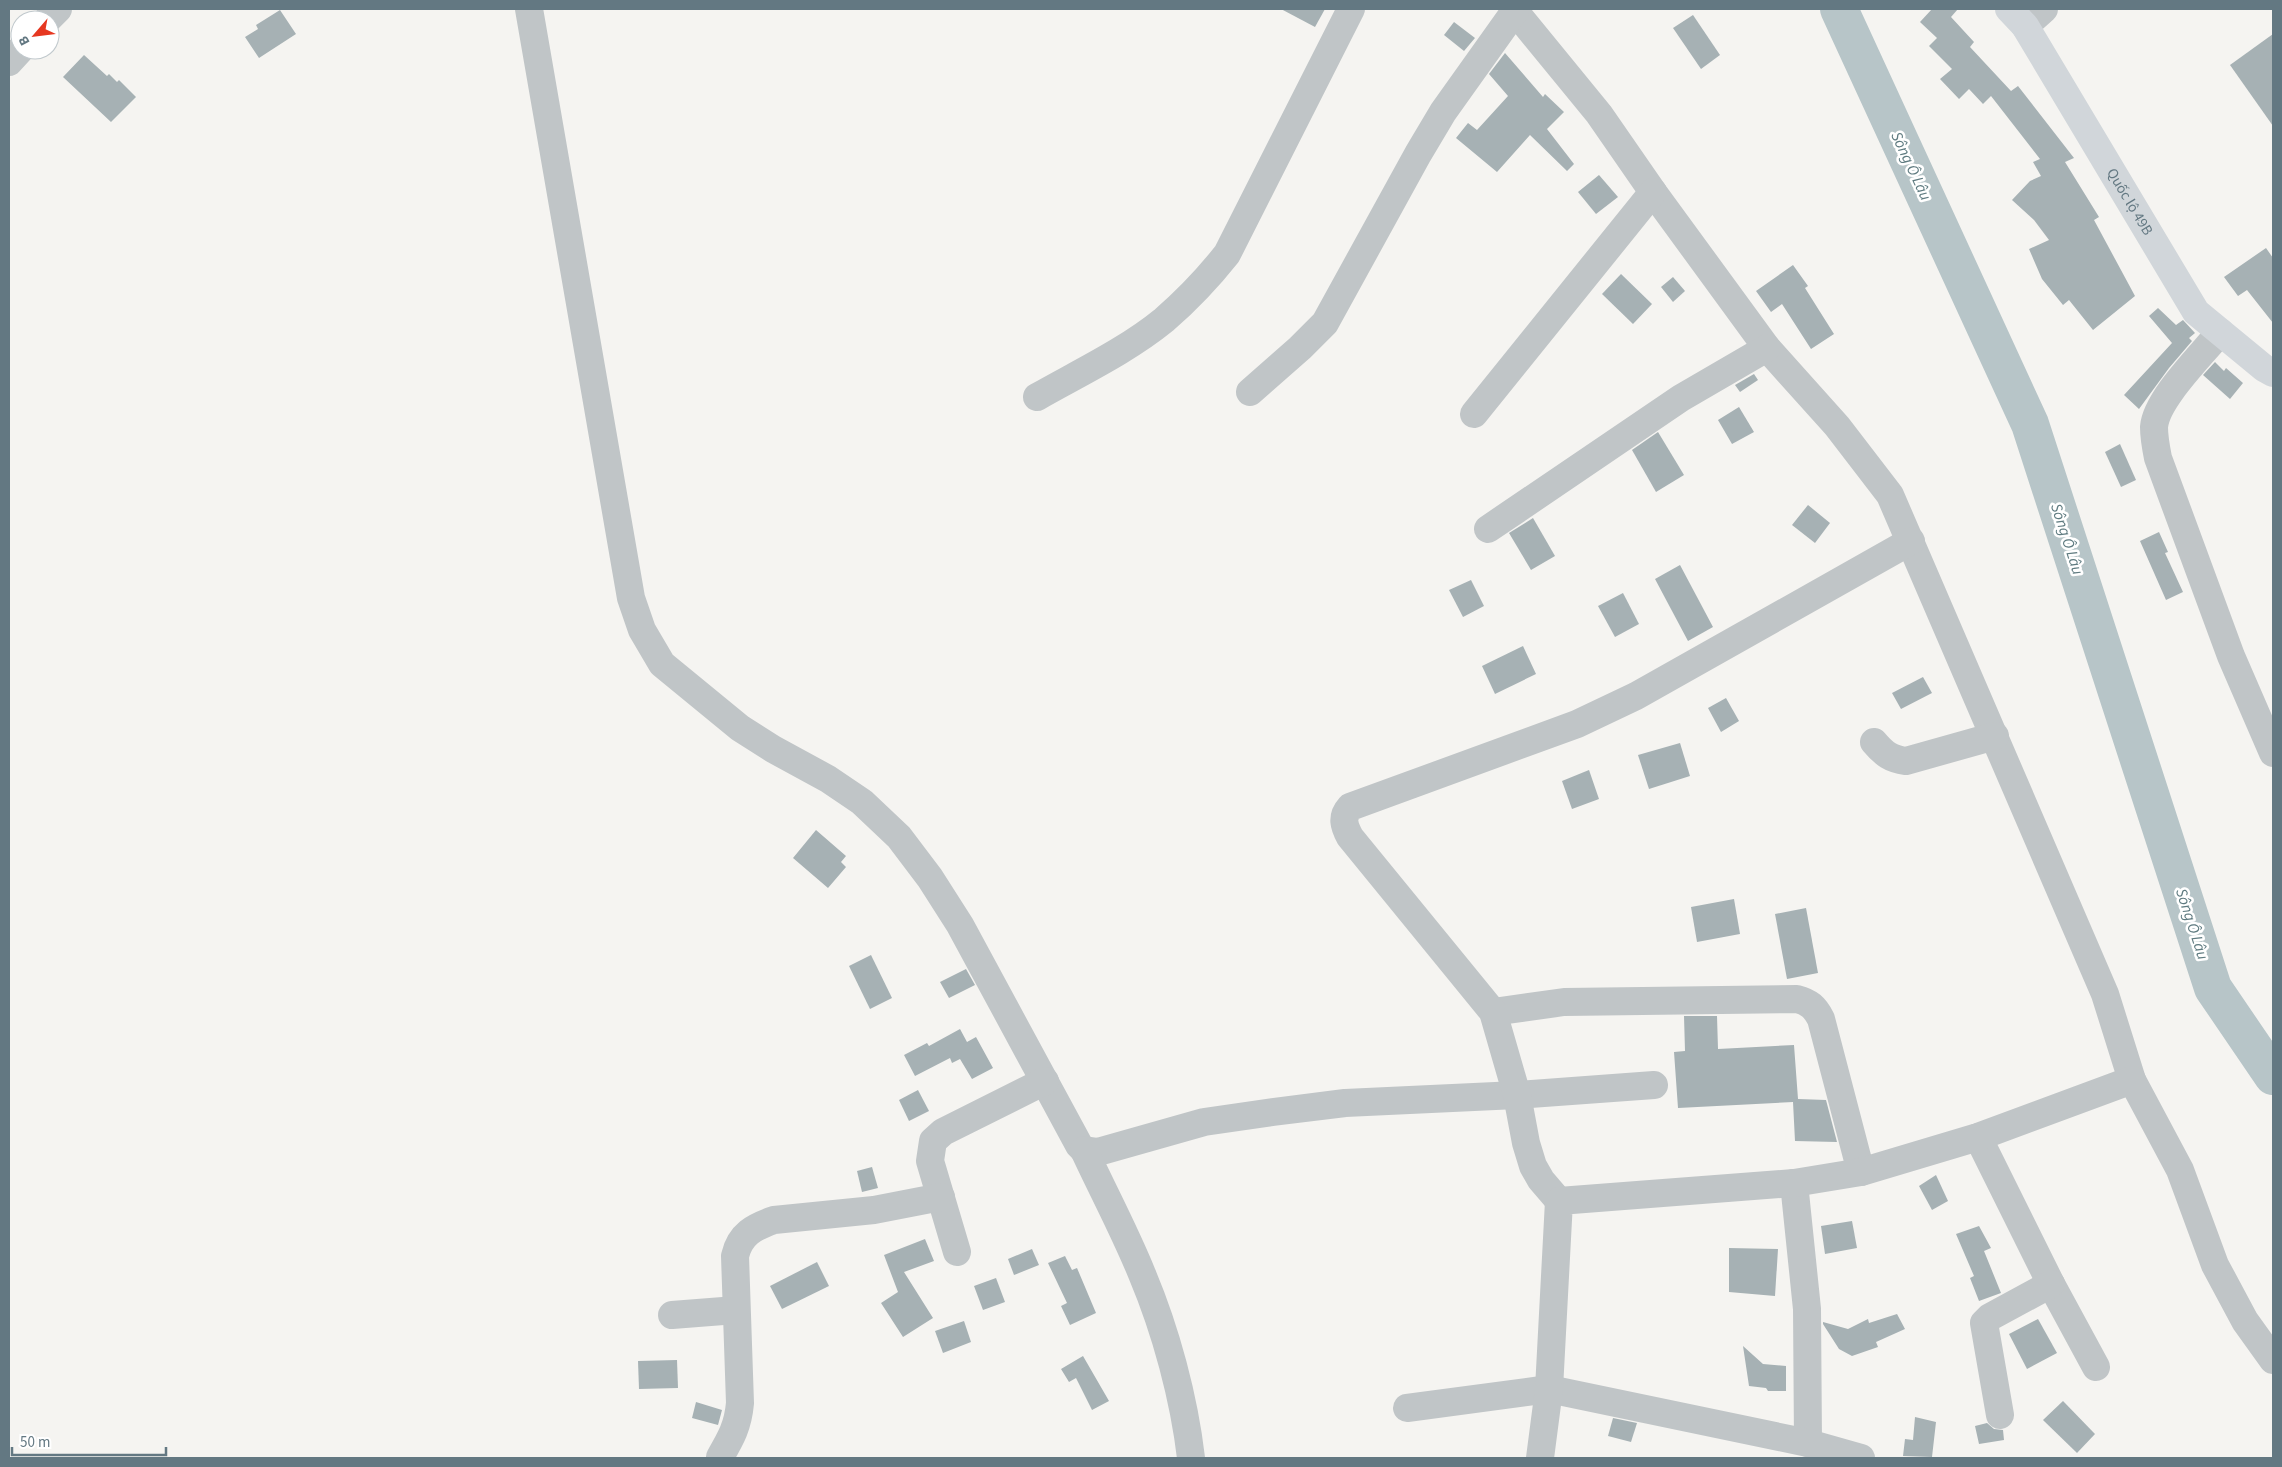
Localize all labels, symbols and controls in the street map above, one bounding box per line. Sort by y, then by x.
north arrow [10,10,60,60]
text: B [13,32,35,49]
water label: Sông Ô Lâu [1885,128,1937,204]
street label: Quốc lộ 49B [2102,164,2158,239]
water label: Sông Ô Lâu [2045,500,2089,578]
water label: Sông Ô Lâu [2170,885,2214,963]
scale bar [12,1424,166,1456]
text: 50 m [20,1432,50,1453]

